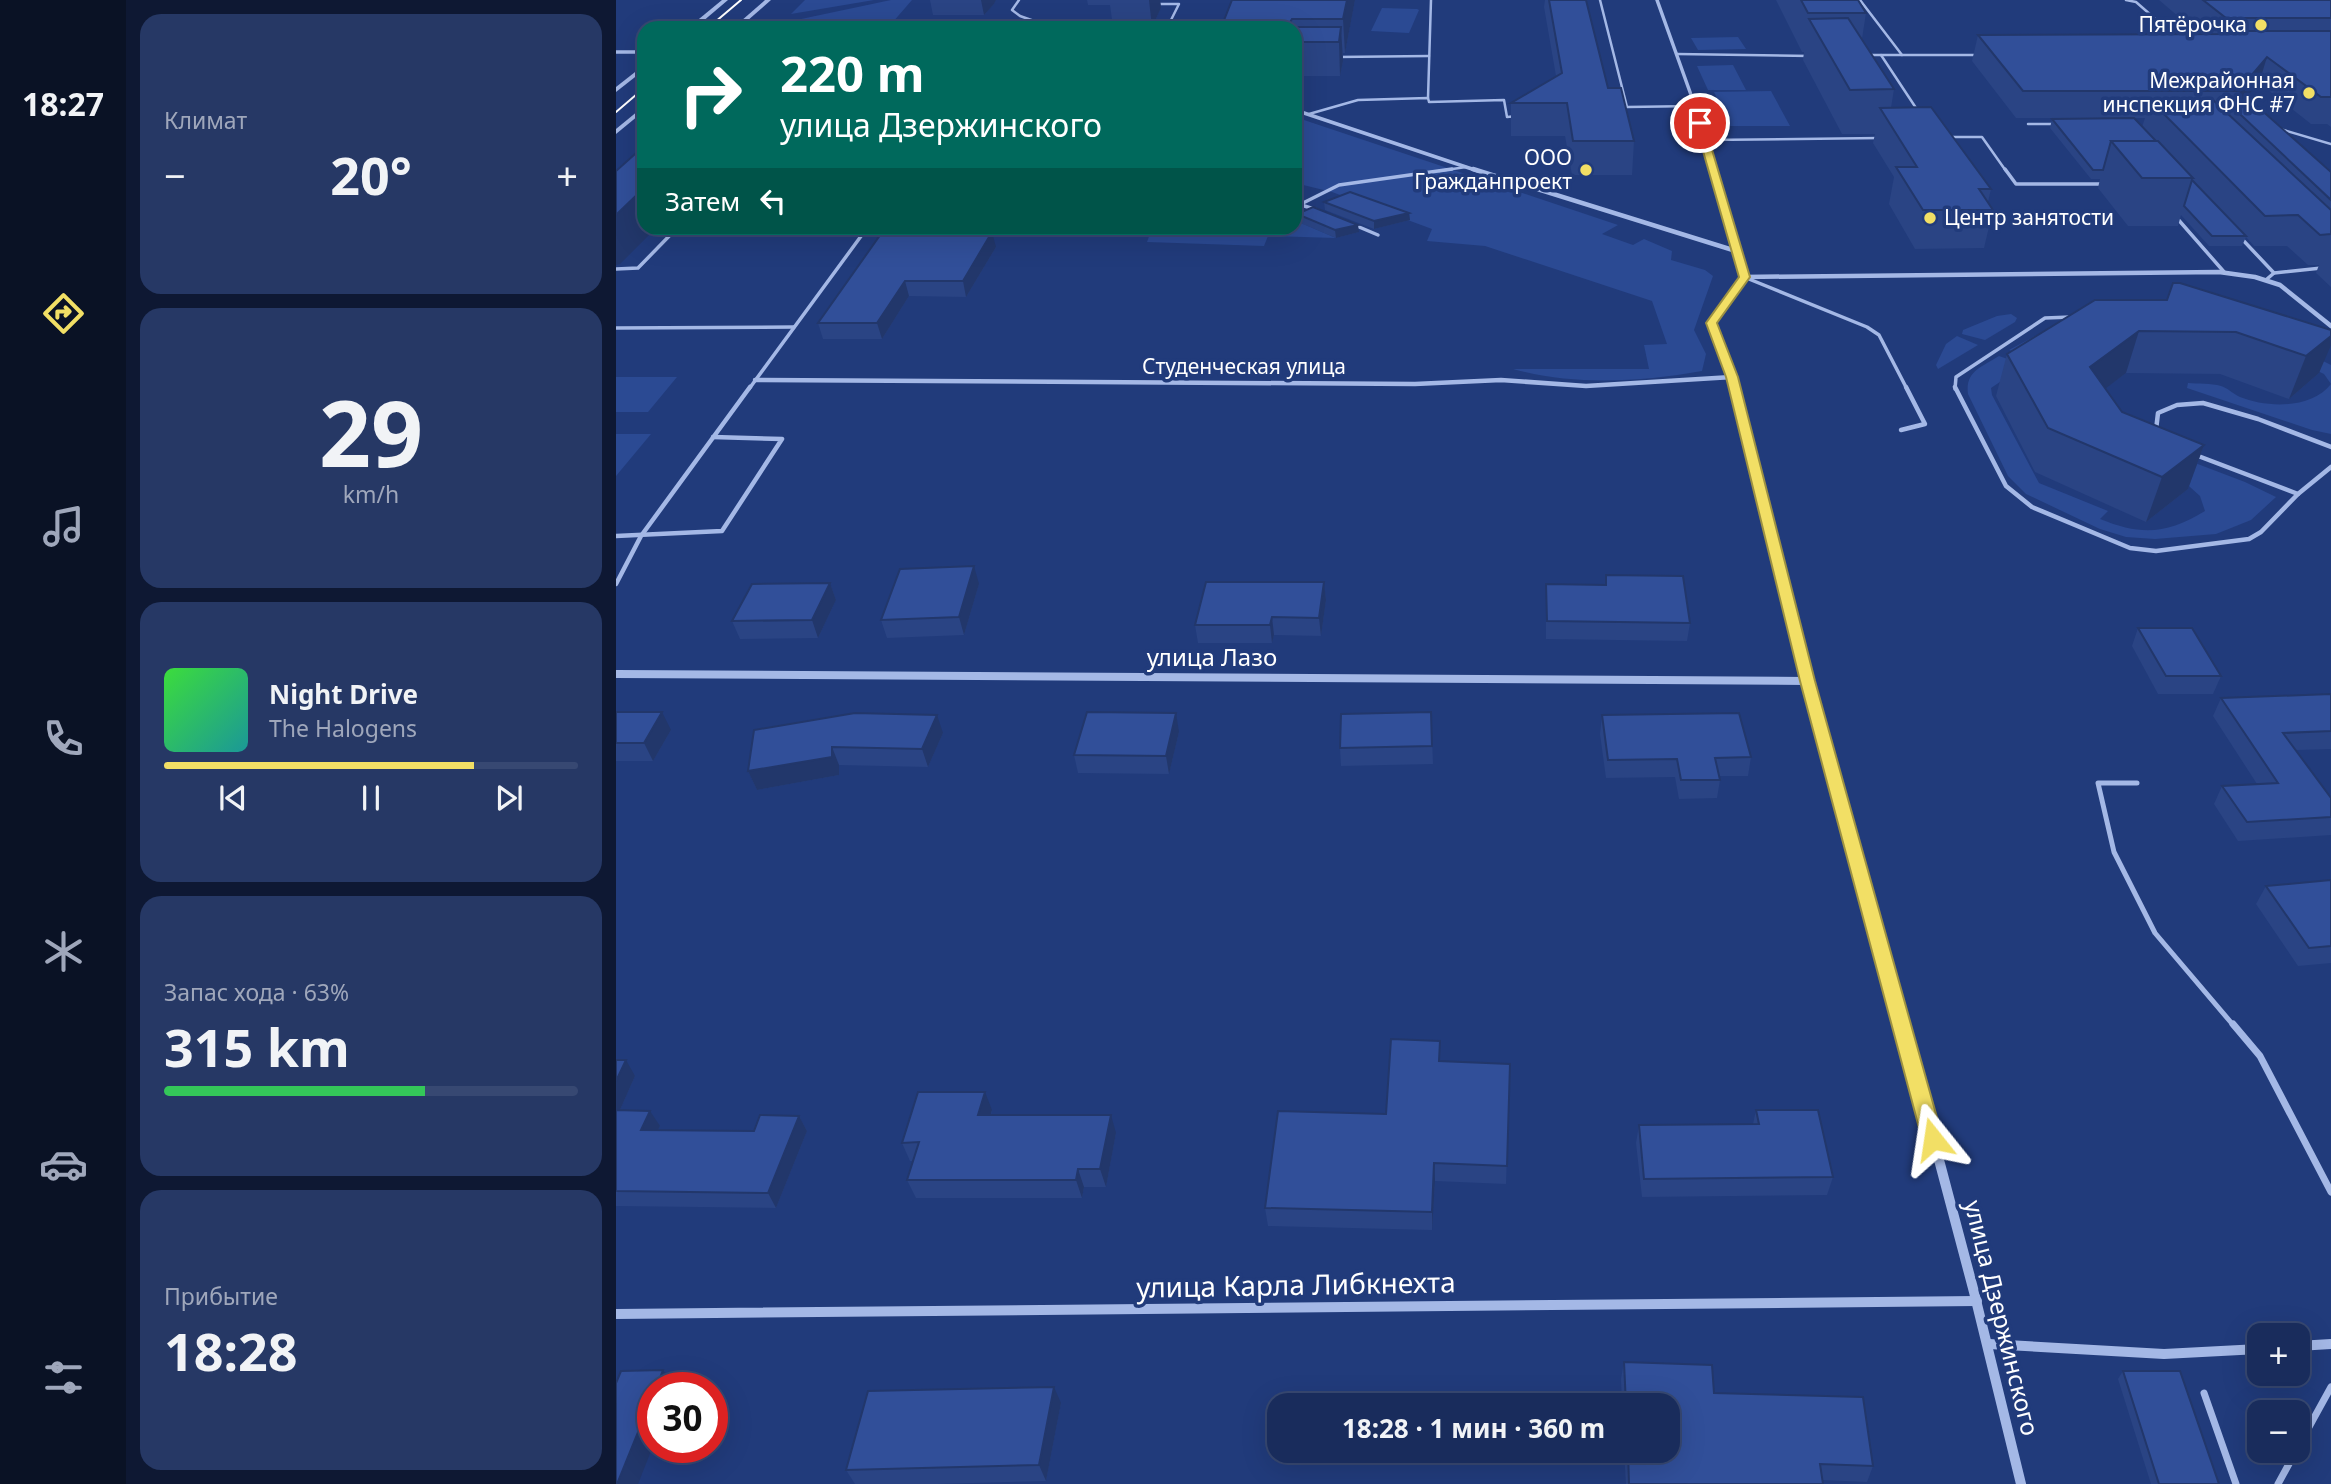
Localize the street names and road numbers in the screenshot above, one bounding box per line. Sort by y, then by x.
street label: Студенческая улица [1142,352,1346,380]
street label: улица Лазо [1147,640,1277,673]
street label: улица Дзержинского [1957,1196,2048,1439]
street label: улица Карла Либкнехта [1136,1262,1456,1306]

